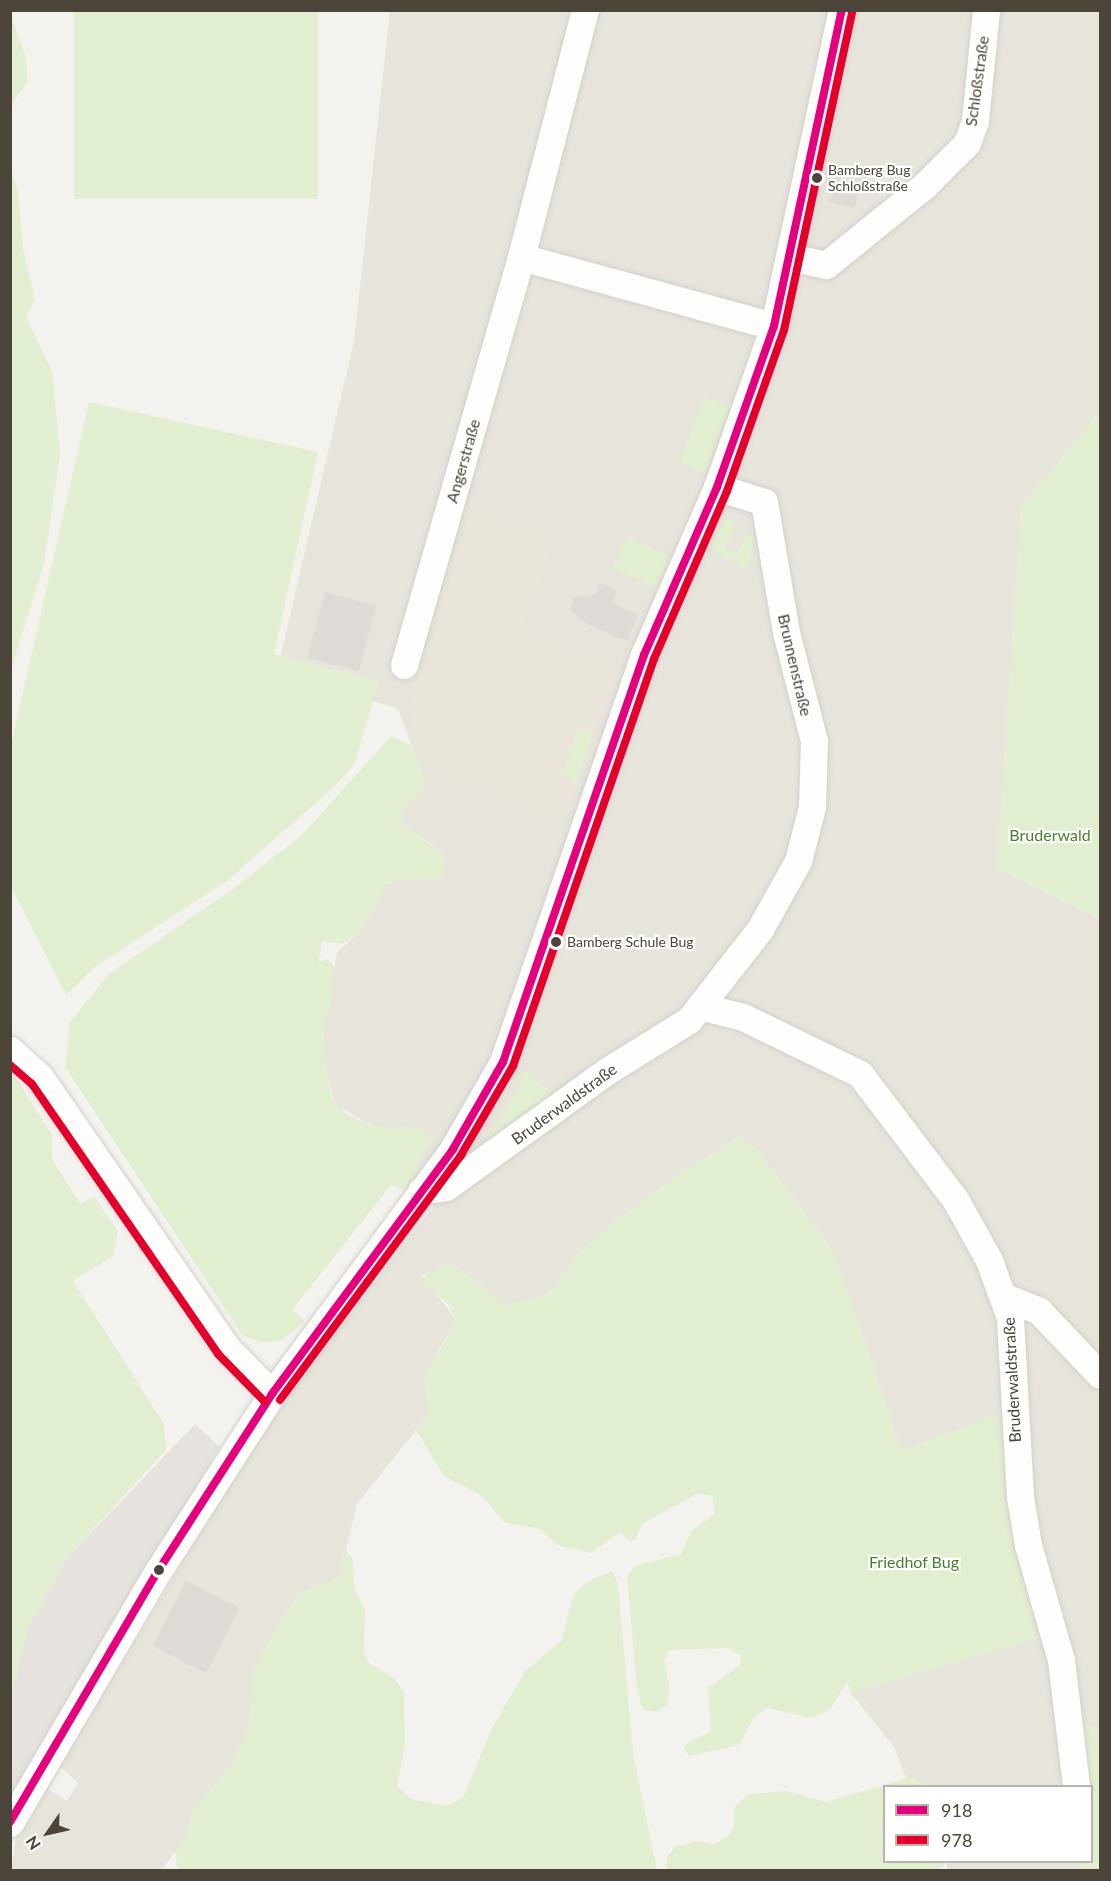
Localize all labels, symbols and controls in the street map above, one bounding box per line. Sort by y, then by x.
street label: Schloßstraße [961,34,993,128]
place label: Bamberg Bug Schloßstraße [828,162,910,194]
marker: Bamberg Bug Schloßstraße [811,172,823,184]
street label: Angerstraße [442,417,484,505]
street label: Brunnenstraße [774,612,816,718]
park label: Bruderwald [1009,825,1091,845]
place label: Bamberg Schule Bug [567,934,694,950]
marker: Bamberg Schule Bug [550,936,562,948]
street label: Bruderwaldstraße [508,1059,620,1149]
street label: Bruderwaldstraße [999,1317,1025,1443]
park label: Friedhof Bug [869,1552,959,1572]
unlabelled marker [153,1564,165,1576]
legend [883,1785,1093,1863]
text: 918 [941,1799,972,1821]
north arrow [18,1803,78,1863]
text: 978 [941,1829,972,1851]
text: N [21,1833,44,1854]

